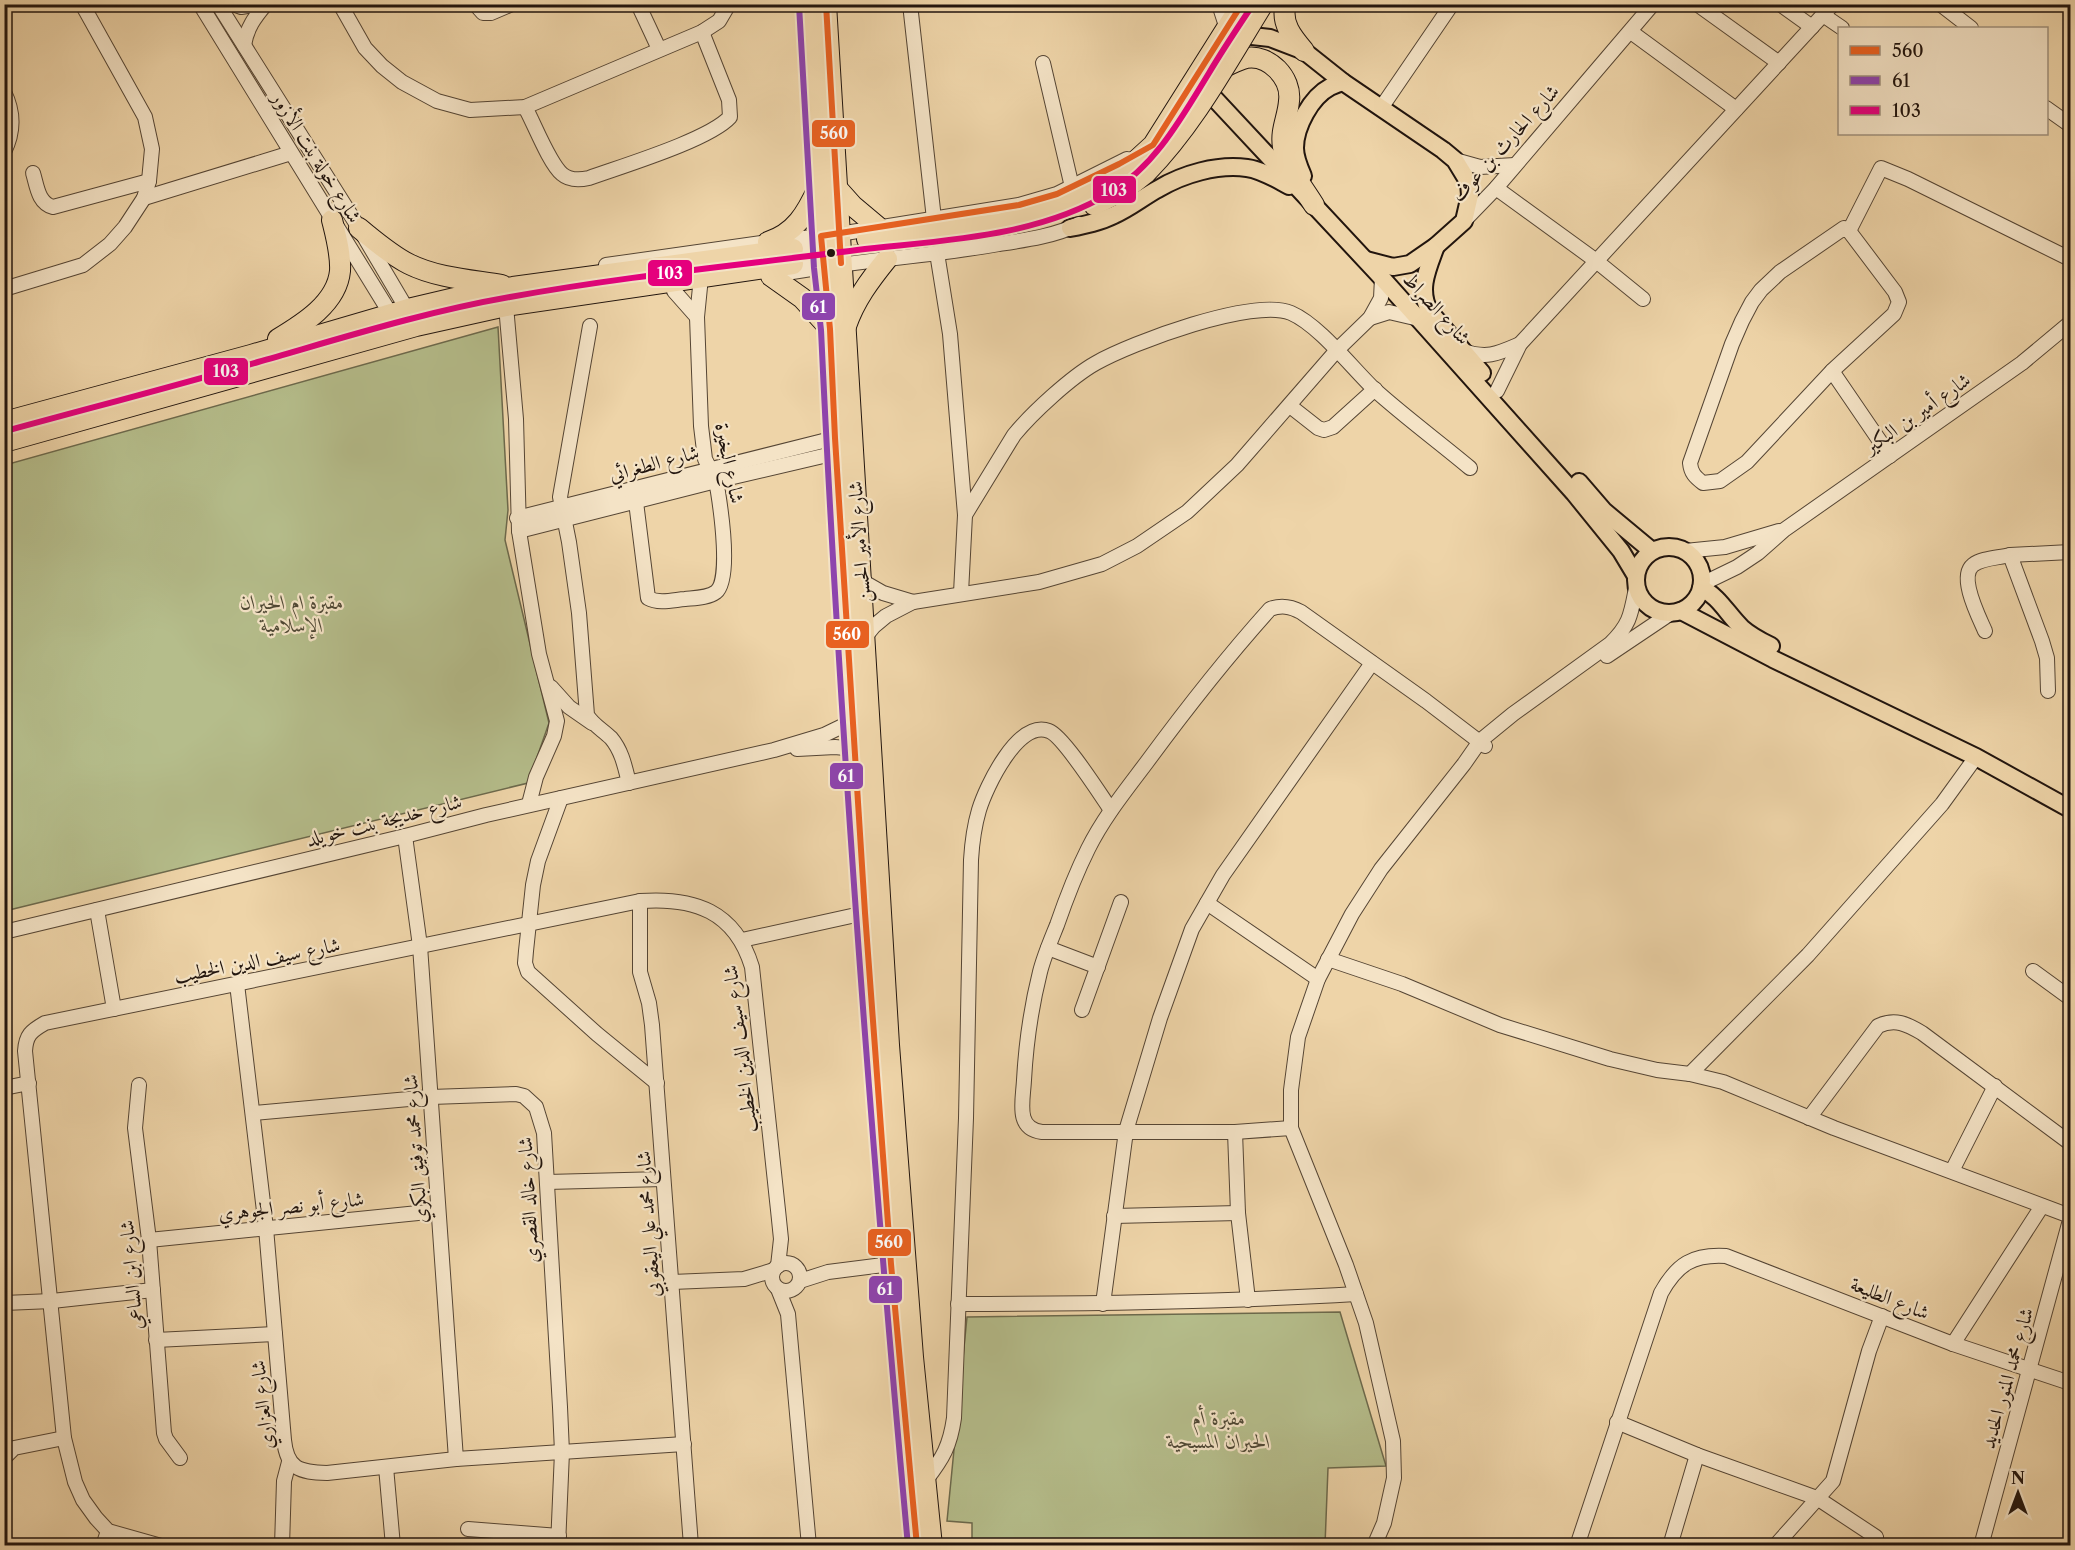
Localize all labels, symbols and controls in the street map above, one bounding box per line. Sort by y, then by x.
legend [1838,27,2048,135]
text: 560 [1892,40,1924,62]
text: 61 [1892,70,1911,92]
street label: شارع الحارث بن عوف [1446,79,1568,211]
street label: شارع خولة بنت الأزور [261,84,369,230]
text: 103 [1892,100,1921,122]
line badge: 560 [811,119,856,148]
text: 560 [820,123,848,143]
line badge: 103 [1092,175,1137,204]
text: 103 [1101,180,1127,200]
unlabelled marker [825,247,837,259]
line badge: 103 [647,259,693,287]
text: 103 [657,263,683,283]
street label: شارع الصراط [1394,267,1476,353]
line badge: 61 [801,292,836,321]
text: 61 [810,297,827,317]
line badge: 103 [203,357,249,386]
text: 103 [213,361,239,381]
street label: شارع أمير بن البكير [1856,366,1978,465]
street label: شارع البخيرة [705,421,750,507]
street label: شارع الطغرائي [606,439,703,492]
street label: شارع الأمير الحسن [840,480,881,604]
park label: مقبرة ام الحيران الإسلامية [240,590,344,640]
line badge: 560 [825,620,870,649]
text: 560 [833,624,861,644]
line badge: 61 [829,762,864,790]
text: 61 [838,766,855,786]
street label: شارع خديجة بنت خويلد [304,789,466,857]
street label: شارع سيف الدين الخطيب [172,932,343,994]
street label: شارع سيف الدين الخطيب [718,963,768,1134]
street label: شارع محمد توفيق البكري [398,1073,438,1224]
street label: شارع خالد القصري [513,1136,549,1264]
street label: شارع محمد علي اليعقوبي [631,1149,673,1298]
street label: شارع أبو نصر الجوهري [217,1184,366,1232]
street label: شارع ابن الساعي [114,1219,154,1331]
line badge: 560 [867,1228,912,1257]
text: 560 [875,1232,903,1252]
street label: شارع الطليعة [1845,1271,1933,1330]
line badge: 61 [868,1275,903,1304]
text: 61 [877,1279,894,1299]
street label: شارع محمد المنور الحديد [1975,1305,2044,1453]
street label: شارع العزاري [245,1359,285,1451]
park label: مقبرة أم الحيران المسيحية [1165,1404,1271,1453]
north arrow [1988,1463,2048,1523]
text: N [2011,1468,2025,1488]

